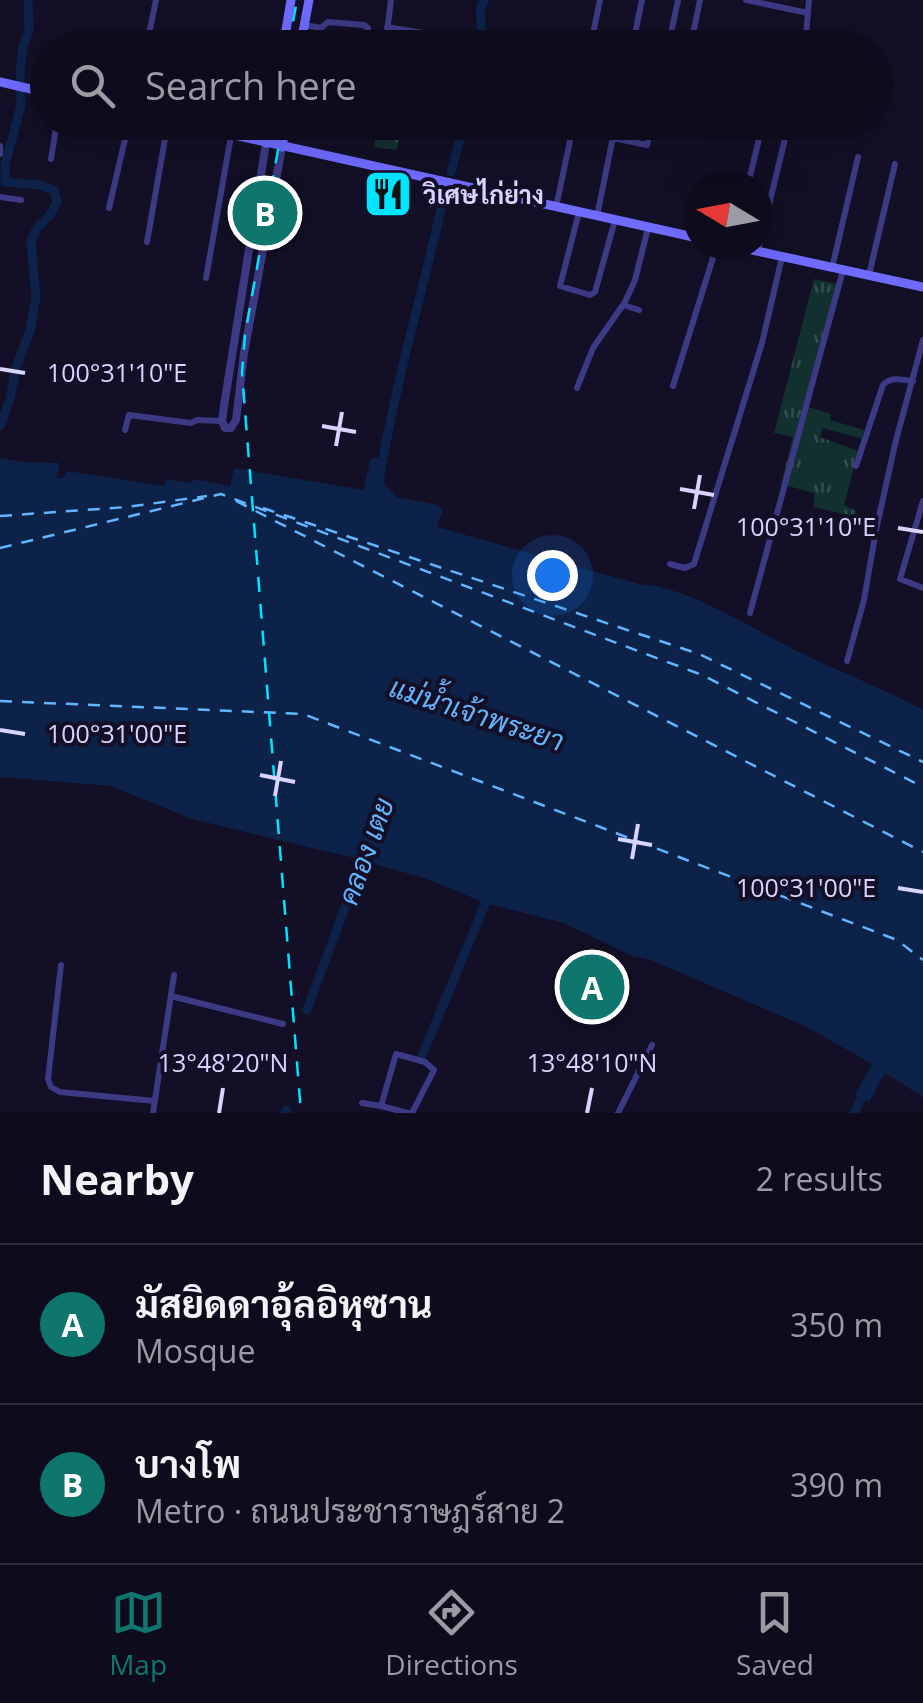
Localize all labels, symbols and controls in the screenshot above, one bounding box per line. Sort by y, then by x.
search box [30,30,893,140]
icon: search [65,58,120,113]
text: Search here [145,59,357,111]
restaurant icon: วิเศษไก่ย่าง [362,168,414,220]
north arrow [683,170,773,260]
pin: B [232,176,298,250]
place label: วิเศษไก่ย่าง [422,177,544,211]
text: 100°31'10"E [47,355,187,389]
text: 100°31'10"E [736,509,876,543]
your location [527,550,578,601]
water label: แม่น้ำเจ้าพระยา [385,663,570,759]
text: 100°31'00"E [47,716,187,750]
water label: คลอง เตย [328,792,402,910]
text: 100°31'00"E [736,870,876,904]
pin: A [560,950,624,1024]
text: 13°48'20"N [158,1045,288,1079]
text: 13°48'10"N [527,1045,657,1079]
text: Nearby [40,1150,194,1207]
text: 2 results [756,1157,883,1200]
text: มัสยิดดาอุ้ลอิหุซาน [135,1277,433,1329]
text: A [61,1303,84,1346]
text: 350 m [790,1303,883,1346]
text: Mosque [135,1329,255,1372]
text: บางโพ [135,1437,241,1489]
text: B [62,1463,83,1506]
text: 390 m [790,1463,883,1506]
text: Metro · ถนนประชาราษฎร์สาย 2 [135,1489,565,1532]
tab: Map [109,1585,167,1683]
tab: Directions [385,1585,518,1683]
tab: Saved [736,1585,814,1683]

